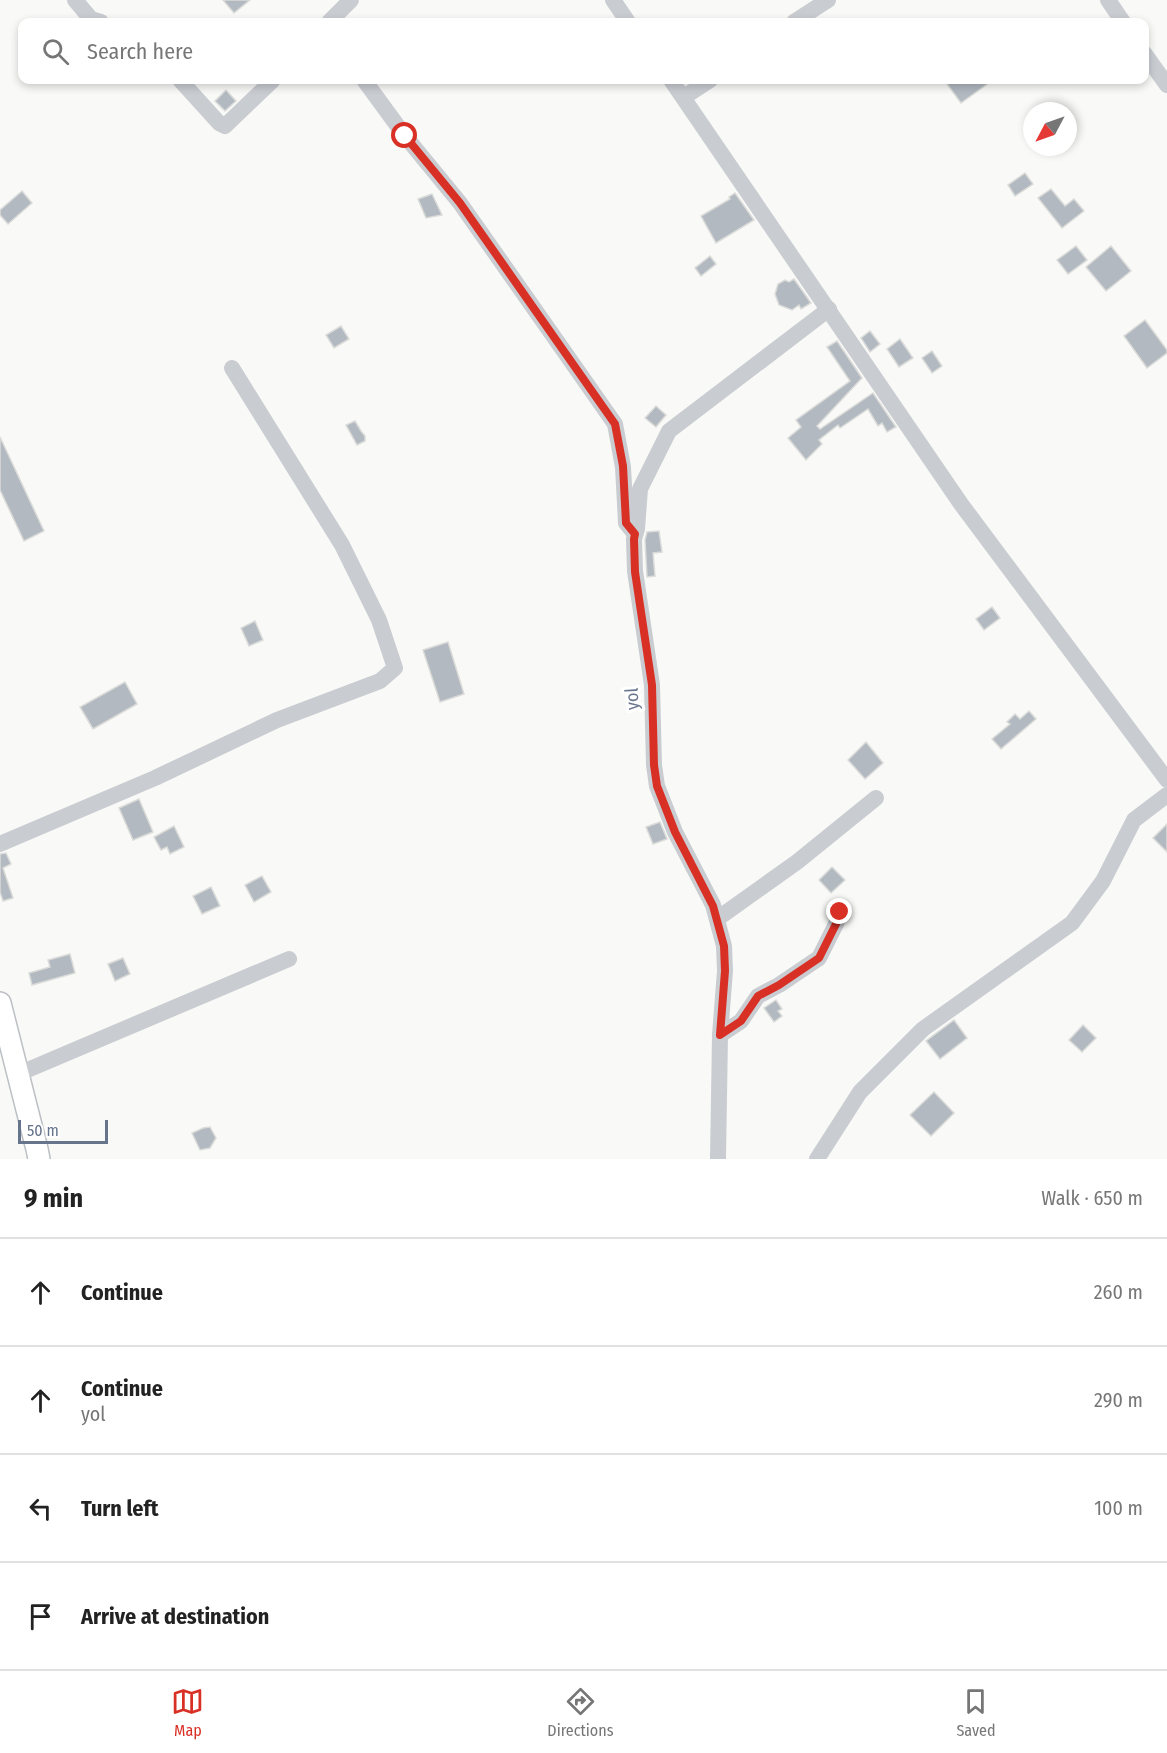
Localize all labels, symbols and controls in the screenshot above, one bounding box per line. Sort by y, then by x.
search box [18,18,1149,84]
icon: search [39,35,72,68]
text: Search here [87,38,193,65]
north arrow [1023,102,1077,156]
route start [391,122,417,148]
street label: yol [620,687,644,711]
route end [826,898,852,924]
scale bar [18,1117,108,1144]
text: 50 m [27,1121,59,1140]
text: 9 min [24,1183,83,1214]
text: Walk · 650 m [1041,1186,1143,1210]
icon: ahead [24,1276,57,1309]
text: Continue [81,1279,163,1306]
text: 260 m [1094,1280,1143,1304]
text: Continue [81,1375,163,1402]
icon: ahead [24,1384,57,1417]
text: 290 m [1094,1388,1143,1412]
text: yol [81,1402,106,1426]
icon: left [24,1492,57,1525]
text: Turn left [81,1495,159,1522]
text: 100 m [1094,1496,1143,1520]
icon: arrive [24,1600,57,1633]
text: Arrive at destination [81,1603,269,1630]
tab: Map [171,1685,204,1740]
tab: Directions [547,1685,614,1740]
tab: Saved [956,1685,996,1740]

